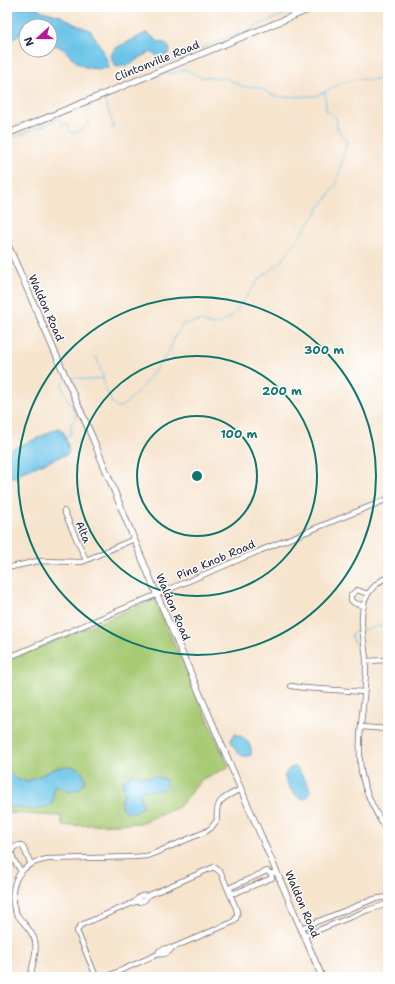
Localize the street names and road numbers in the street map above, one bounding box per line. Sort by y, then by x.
street label: Clintonville Road [112,37,202,85]
street label: Waldon Road [25,272,67,344]
street label: Alta [72,519,94,545]
street label: Pine Knob Road [174,537,258,583]
street label: Waldon Road [152,571,194,643]
street label: Waldon Road [281,868,323,940]

